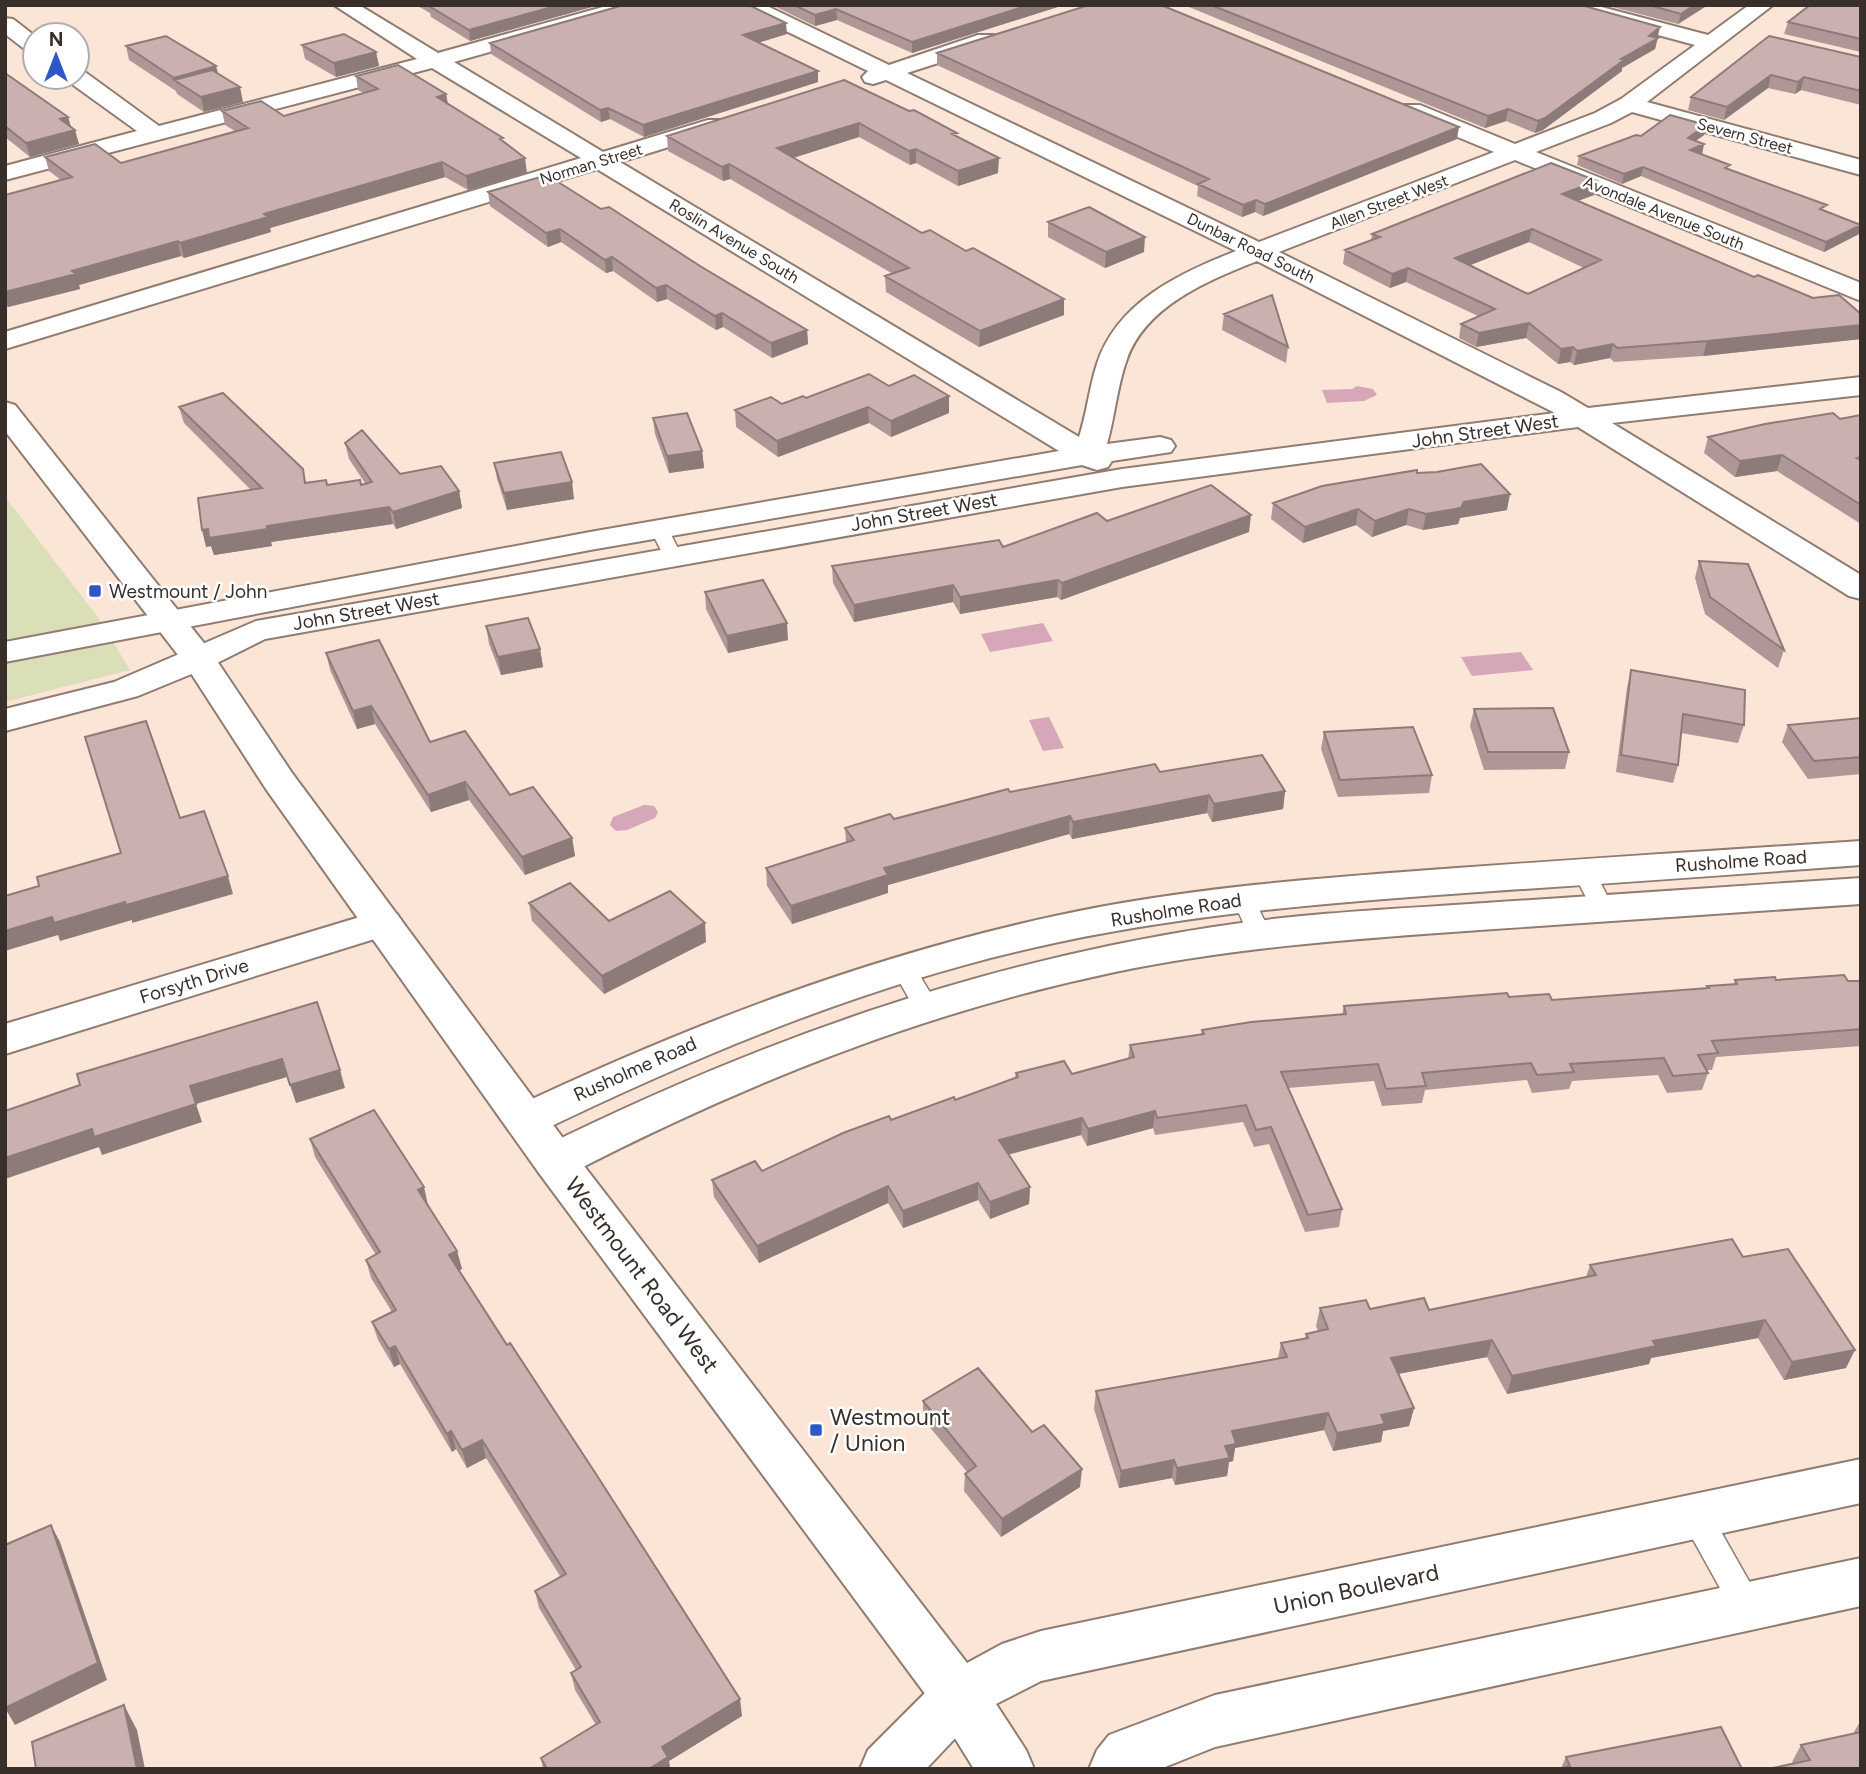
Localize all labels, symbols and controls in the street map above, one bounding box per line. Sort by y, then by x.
north arrow [21,21,91,91]
text: N [49,28,63,51]
street label: Severn Street [1695,114,1795,158]
street label: Norman Street [537,139,645,189]
street label: Allen Street West [1327,171,1451,233]
street label: Avondale Avenue South [1581,172,1747,254]
street label: Roslin Avenue South [666,195,802,287]
street label: Dunbar Road South [1184,209,1318,287]
street label: John Street West [1410,409,1560,453]
street label: John Street West [849,488,999,536]
place label: Westmount / John [109,580,267,603]
marker: Westmount / John [87,583,103,599]
street label: John Street West [291,587,441,635]
street label: Rusholme Road [1674,845,1808,877]
street label: Rusholme Road [1109,888,1243,932]
street label: Forsyth Drive [137,953,251,1009]
street label: Rusholme Road [570,1032,700,1106]
street label: Westmount Road West [559,1172,725,1378]
place label: Westmount / Union [830,1403,950,1457]
marker: Westmount / Union [808,1422,824,1438]
street label: Union Boulevard [1271,1558,1441,1620]

